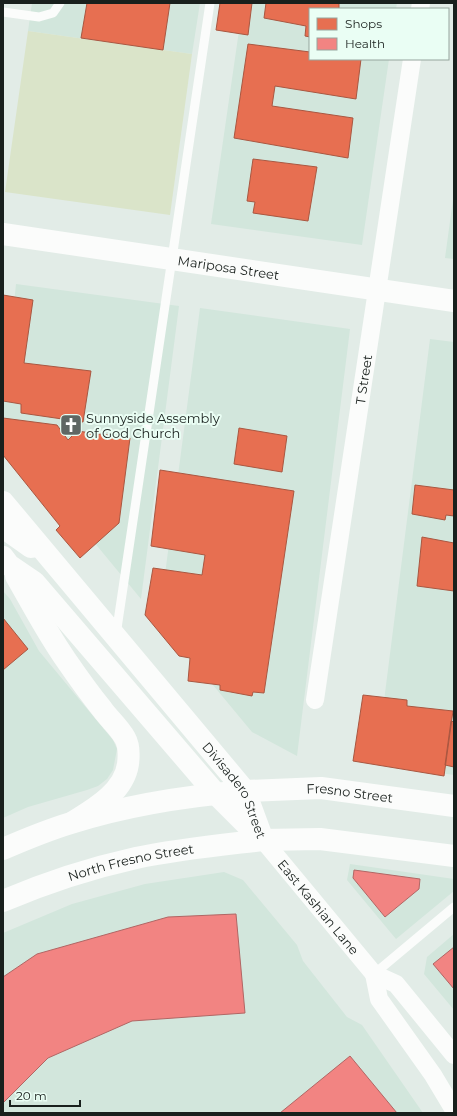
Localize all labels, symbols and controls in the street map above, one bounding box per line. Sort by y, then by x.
legend [309,8,449,60]
text: Shops [345,16,382,31]
text: Health [345,36,385,51]
street label: Mariposa Street [177,252,280,283]
street label: T Street [352,354,375,406]
place label: Sunnyside Assembly of God Church [86,410,221,441]
church icon: Sunnyside Assembly of God Church [58,412,84,438]
street label: Divisadero Street [199,739,270,841]
street label: Fresno Street [306,780,394,806]
street label: North Fresno Street [66,840,195,884]
street label: East Kashian Lane [275,856,363,958]
scale bar [10,1082,80,1108]
text: 20 m [16,1088,47,1103]

